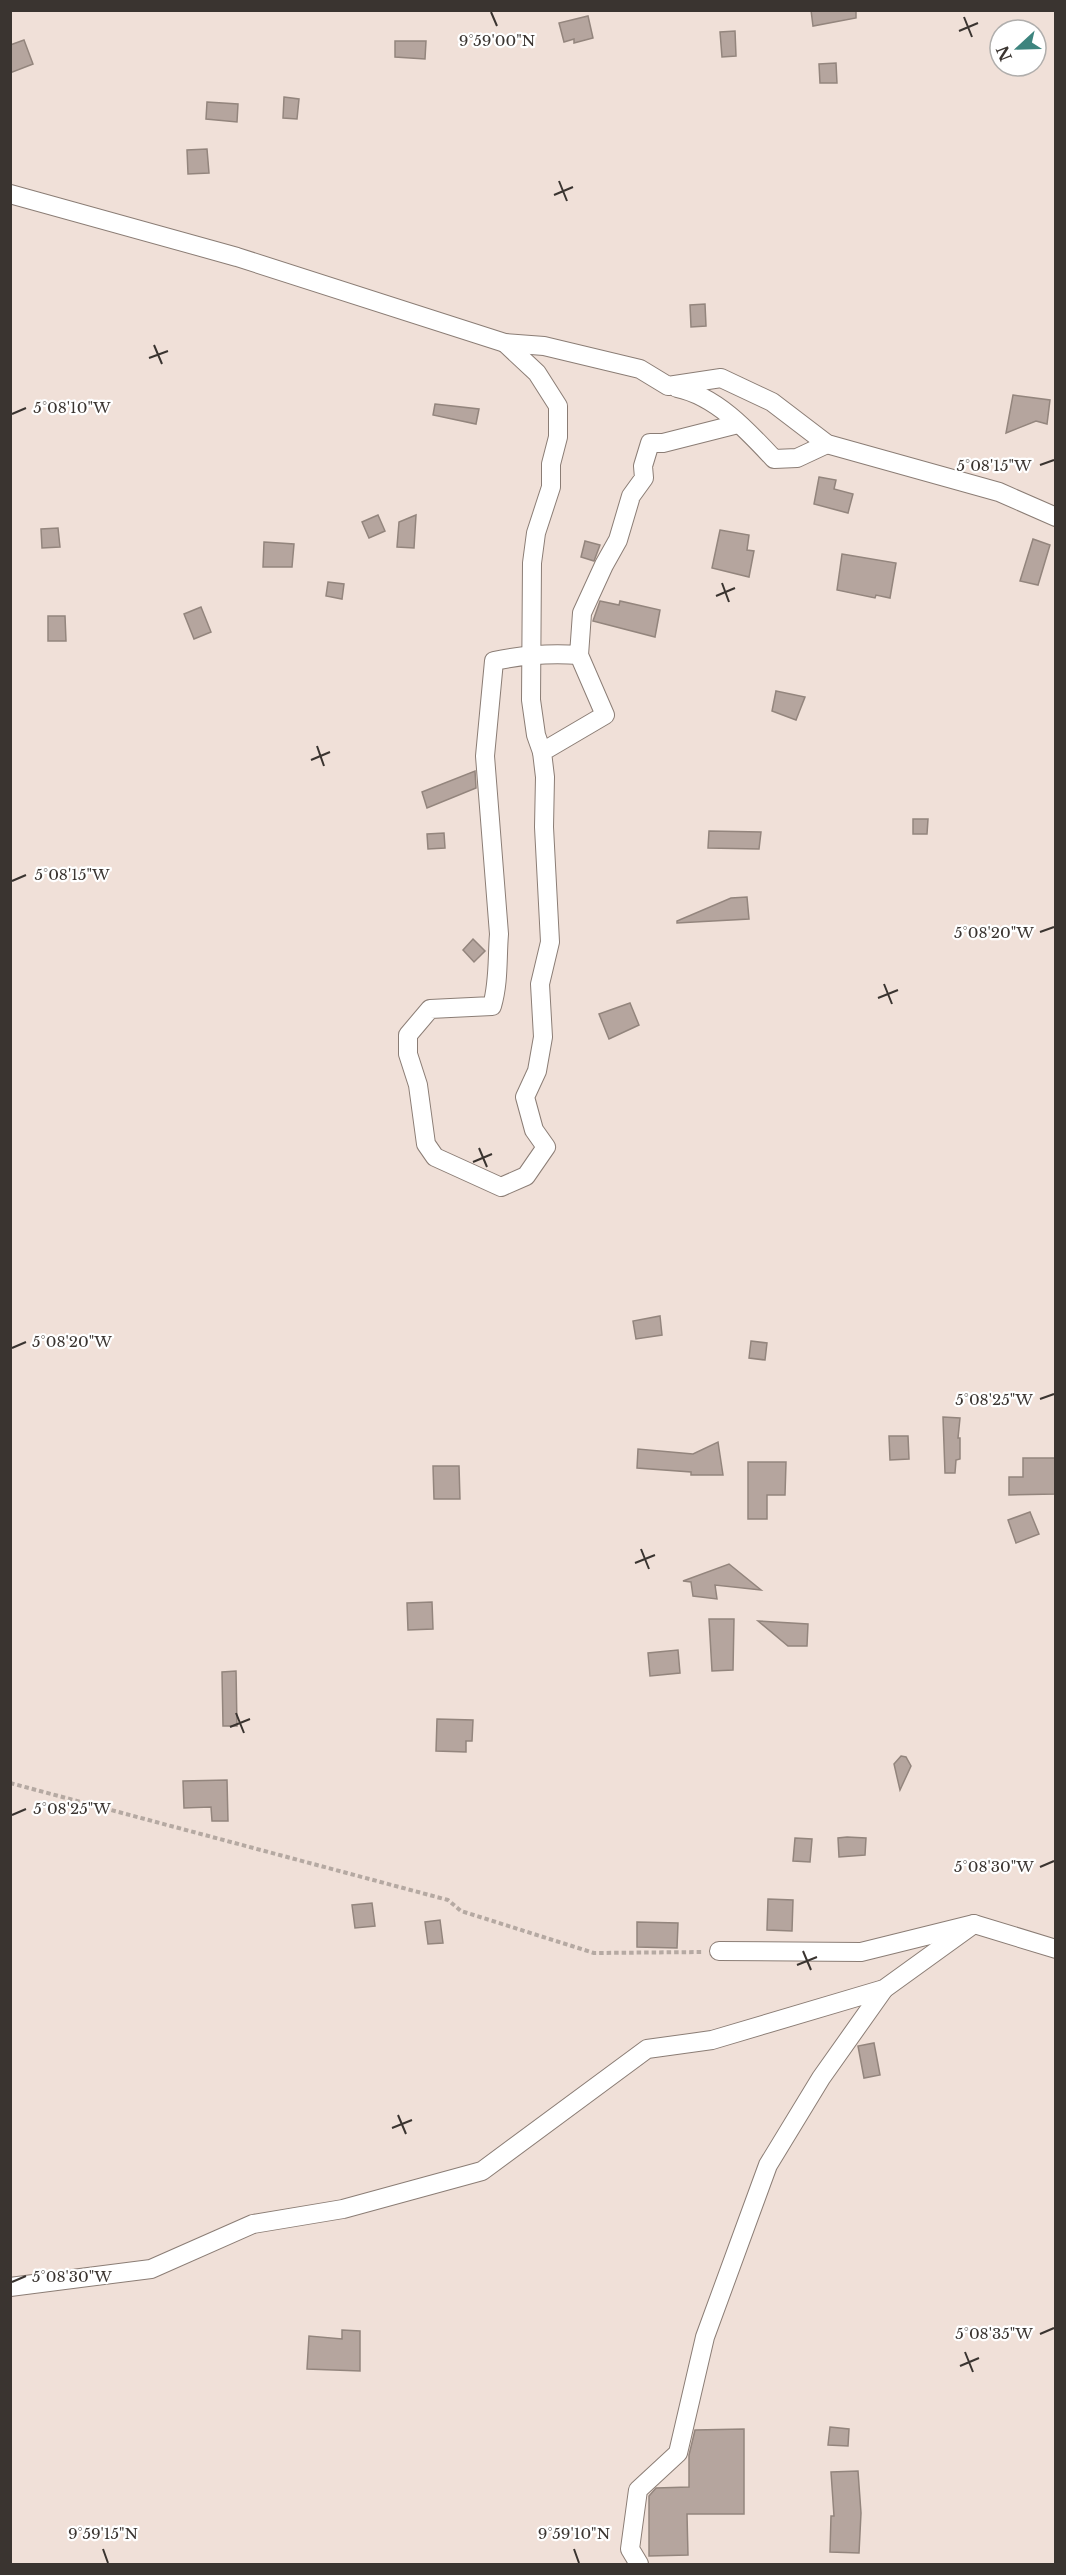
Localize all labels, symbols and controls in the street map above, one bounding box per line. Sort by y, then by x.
north arrow [988,18,1048,78]
text: 9°59'00"N [459,31,535,50]
text: N [992,43,1016,64]
text: 5°08'10"W [33,398,111,417]
text: 5°08'15"W [956,456,1032,475]
text: 5°08'15"W [34,865,110,884]
text: 5°08'20"W [954,923,1034,942]
text: 5°08'20"W [32,1332,112,1351]
text: 5°08'25"W [955,1390,1033,1409]
text: 5°08'25"W [33,1799,111,1818]
text: 5°08'30"W [954,1857,1034,1876]
text: 5°08'30"W [32,2267,112,2286]
text: 5°08'35"W [955,2324,1033,2343]
text: 9°59'15"N [68,2524,138,2543]
text: 9°59'10"N [538,2524,610,2543]

